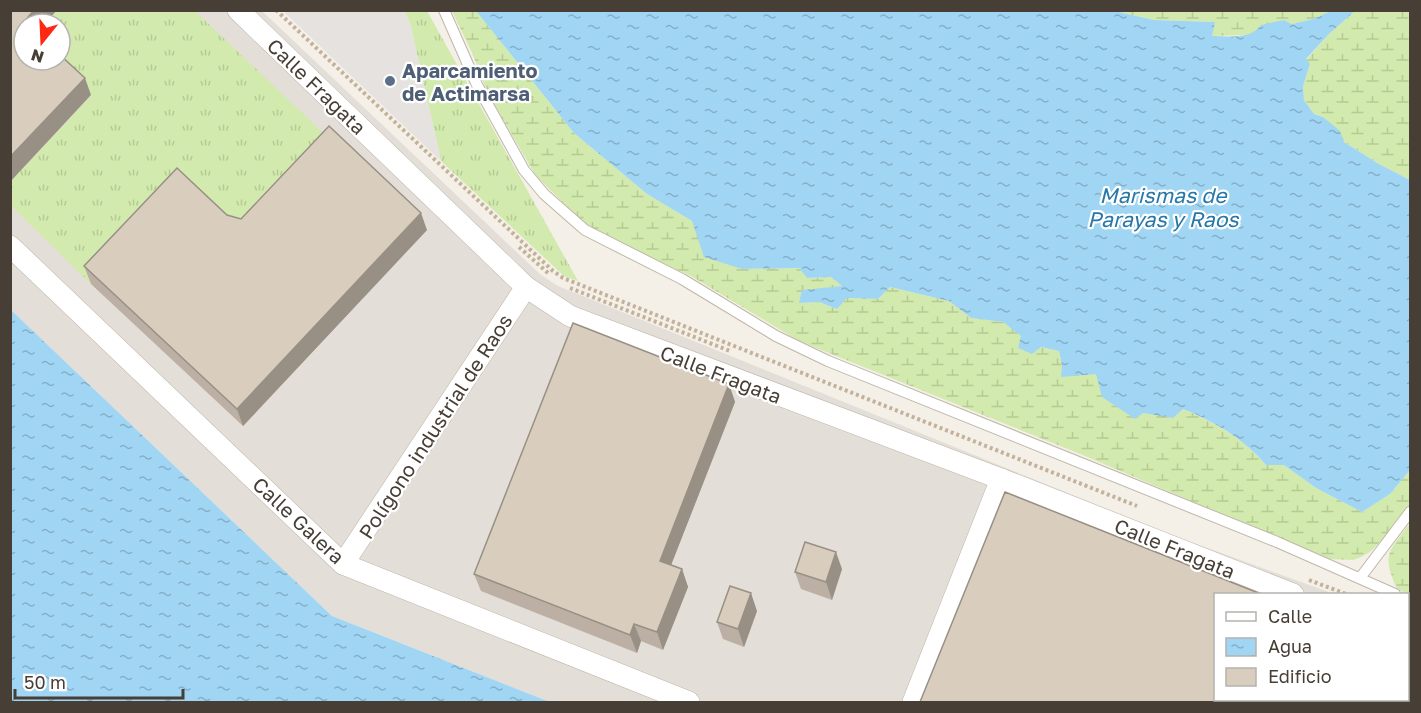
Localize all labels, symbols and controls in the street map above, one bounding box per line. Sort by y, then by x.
north arrow [12,12,72,72]
street label: Calle Fragata [263,33,371,139]
text: N [28,45,46,68]
place label: Aparcamiento de Actimarsa [402,58,538,105]
marker: Aparcamiento de Actimarsa [383,74,397,88]
water label: Marismas de Parayas y Raos [1088,182,1239,232]
street label: Polígono industrial de Raos [353,309,517,543]
street label: Calle Fragata [657,340,785,408]
street label: Calle Galera [248,472,350,568]
street label: Calle Fragata [1111,513,1239,583]
legend [1214,593,1409,701]
text: Calle [1268,605,1312,627]
text: Agua [1268,635,1312,657]
scale bar [15,662,183,700]
text: Edificio [1268,665,1332,687]
text: 50 m [24,671,66,693]

